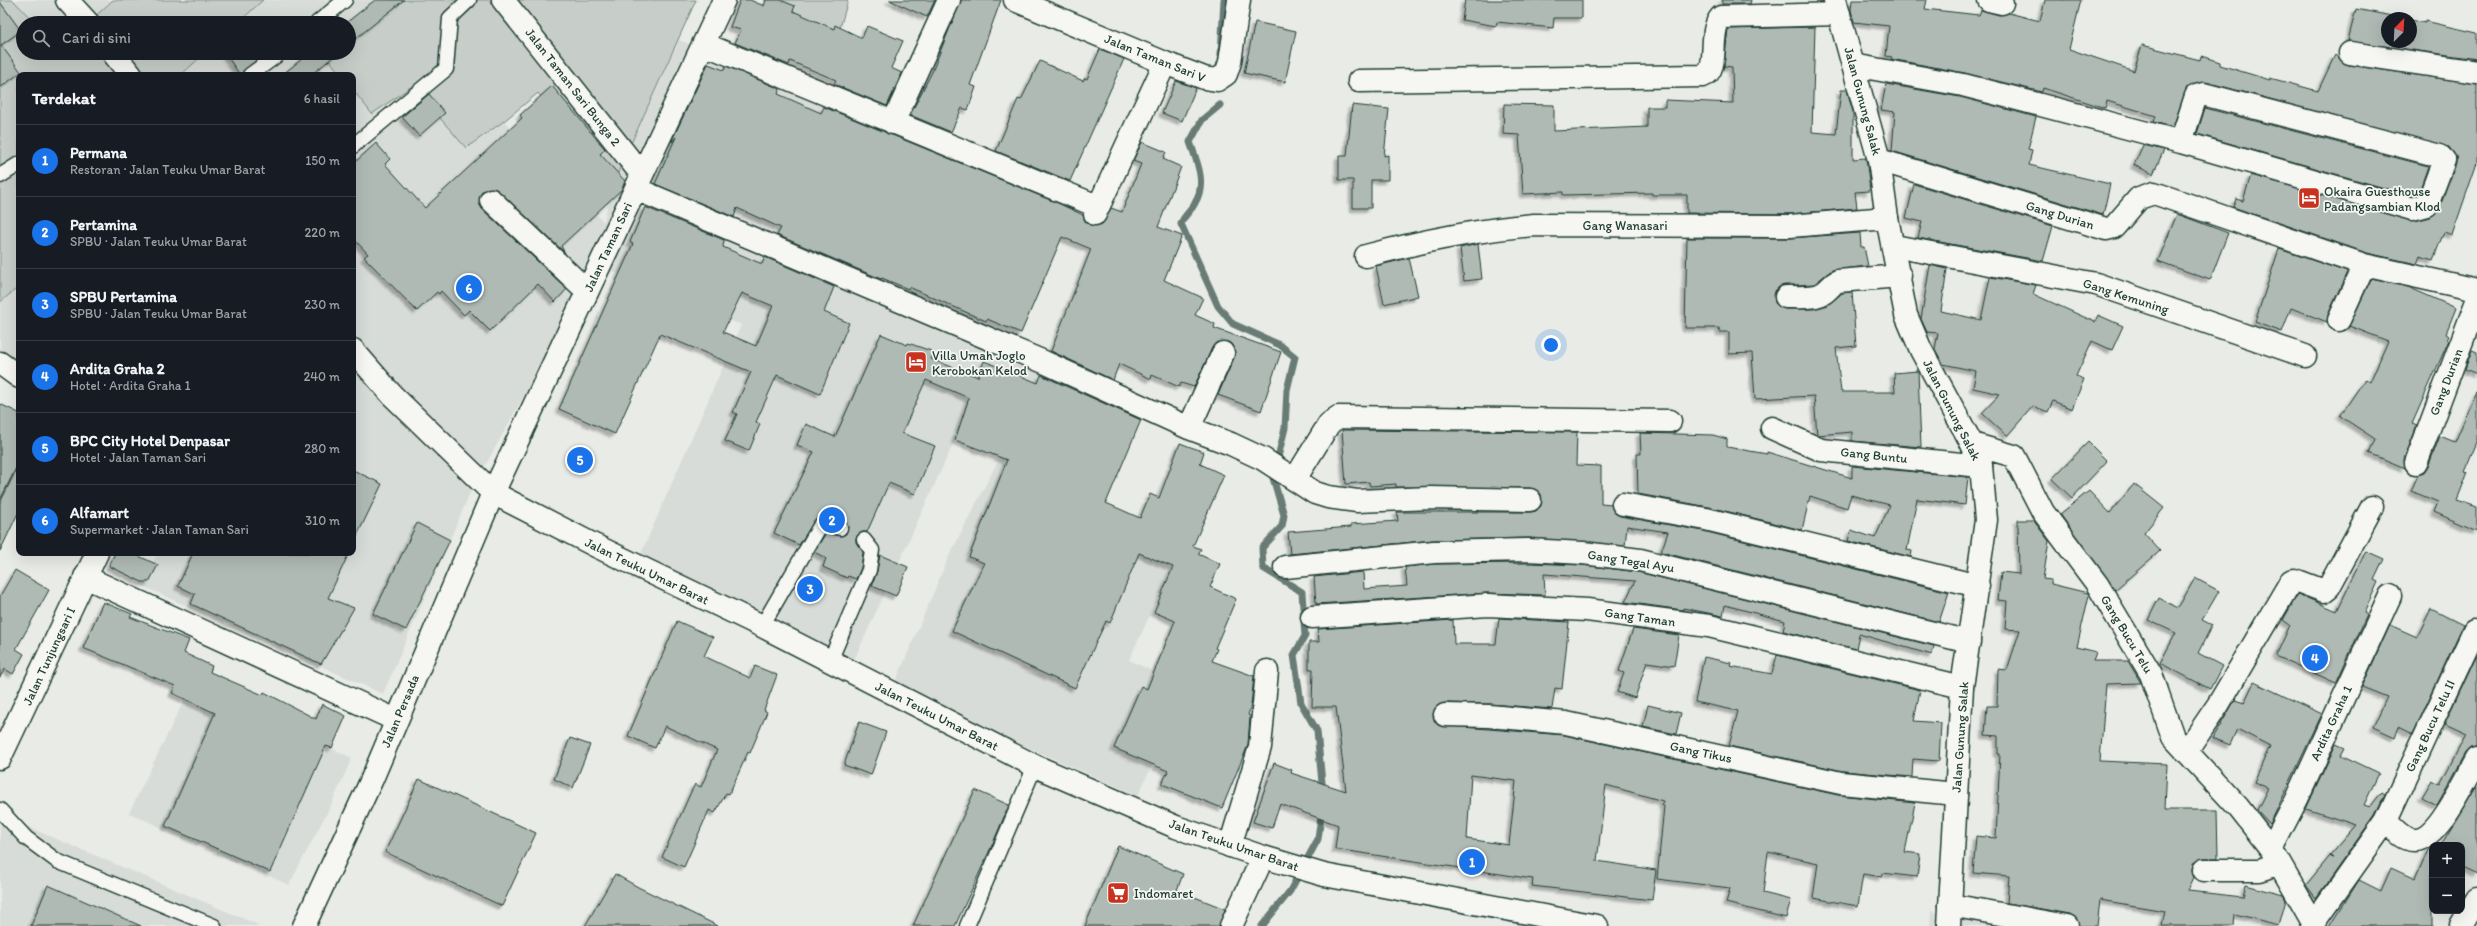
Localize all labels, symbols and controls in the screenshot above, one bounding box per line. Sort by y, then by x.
north arrow [2381,12,2417,48]
search box [16,16,356,60]
street label: Jalan Taman Sari Bunga 2 [522,25,624,149]
icon: search [30,27,52,49]
text: Cari di sini [62,29,131,47]
street label: Jalan Taman Sari V [1102,31,1208,85]
street label: Jalan Gunung Salak [1841,45,1885,157]
text: Terdekat [32,88,96,108]
text: 6 hasil [304,91,340,106]
text: Permana [70,144,127,162]
text: 1 [42,153,48,168]
text: 150 m [305,153,340,168]
text: Restoran · Jalan Teuku Umar Barat [70,162,265,177]
place label: Okaira Guesthouse Padangsambian Klod [2324,184,2440,214]
hotel icon: Okaira Guesthouse Padangsambian Klod [2296,185,2322,211]
street label: Gang Durian [2024,198,2097,233]
street label: Jalan Taman Sari [581,200,635,294]
text: Pertamina [70,216,137,234]
street label: Gang Wanasari [1582,218,1668,233]
text: 2 [42,225,48,240]
text: 220 m [304,225,340,240]
text: SPBU · Jalan Teuku Umar Barat [70,234,247,249]
pin: 6 [456,273,482,303]
street label: Gang Kemuning [2081,275,2171,317]
text: SPBU Pertamina [70,288,177,306]
text: 3 [41,297,49,312]
text: 230 m [304,297,340,312]
text: SPBU · Jalan Teuku Umar Barat [70,306,247,321]
your location [1541,335,1561,355]
street label: Gang Durian [2426,346,2466,418]
place label: Villa Umah Joglo Kerobokan Kelod [932,348,1027,378]
hotel icon: Villa Umah Joglo Kerobokan Kelod [903,349,929,375]
street label: Jalan Gunung Salak [1920,357,1984,463]
text: Ardita Graha 2 [70,360,165,378]
text: 4 [41,369,49,384]
text: 240 m [303,369,340,384]
text: Hotel · Ardita Graha 1 [70,378,191,393]
text: BPC City Hotel Denpasar [70,432,230,450]
text: 5 [42,441,48,456]
text: 280 m [304,441,340,456]
street label: Gang Buntu [1840,444,1908,466]
pin: 5 [567,445,593,475]
text: Hotel · Jalan Taman Sari [70,450,206,465]
text: Alfamart [70,504,129,522]
pin: 2 [819,505,845,535]
text: 6 [42,513,48,528]
text: 310 m [305,513,340,528]
text: Supermarket · Jalan Taman Sari [70,522,249,537]
street label: Jalan Teuku Umar Barat [583,534,712,608]
street label: Gang Tegal Ayu [1587,547,1675,575]
pin: 3 [797,574,823,604]
street label: Gang Bucu Telu [2098,592,2156,676]
street label: Jalan Tunjungsari I [20,604,78,708]
street label: Gang Taman [1604,605,1677,629]
pin: 4 [2302,643,2328,673]
street label: Jalan Persada [378,672,422,750]
street label: Jalan Teuku Umar Barat [873,678,1001,754]
street label: Gang Bucu Telu II [2402,678,2458,774]
street label: Jalan Gunung Salak [1949,681,1971,793]
street label: Ardita Graha 1 [2307,683,2355,763]
street label: Gang Tikus [1669,738,1734,766]
street label: Jalan Teuku Umar Barat [1167,816,1301,874]
map controls [2429,842,2465,914]
button: + [2429,842,2465,878]
pin: 1 [1459,847,1485,877]
button: − [2429,878,2465,914]
supermarket icon: Indomaret [1105,880,1131,906]
place label: Indomaret [1134,886,1194,901]

